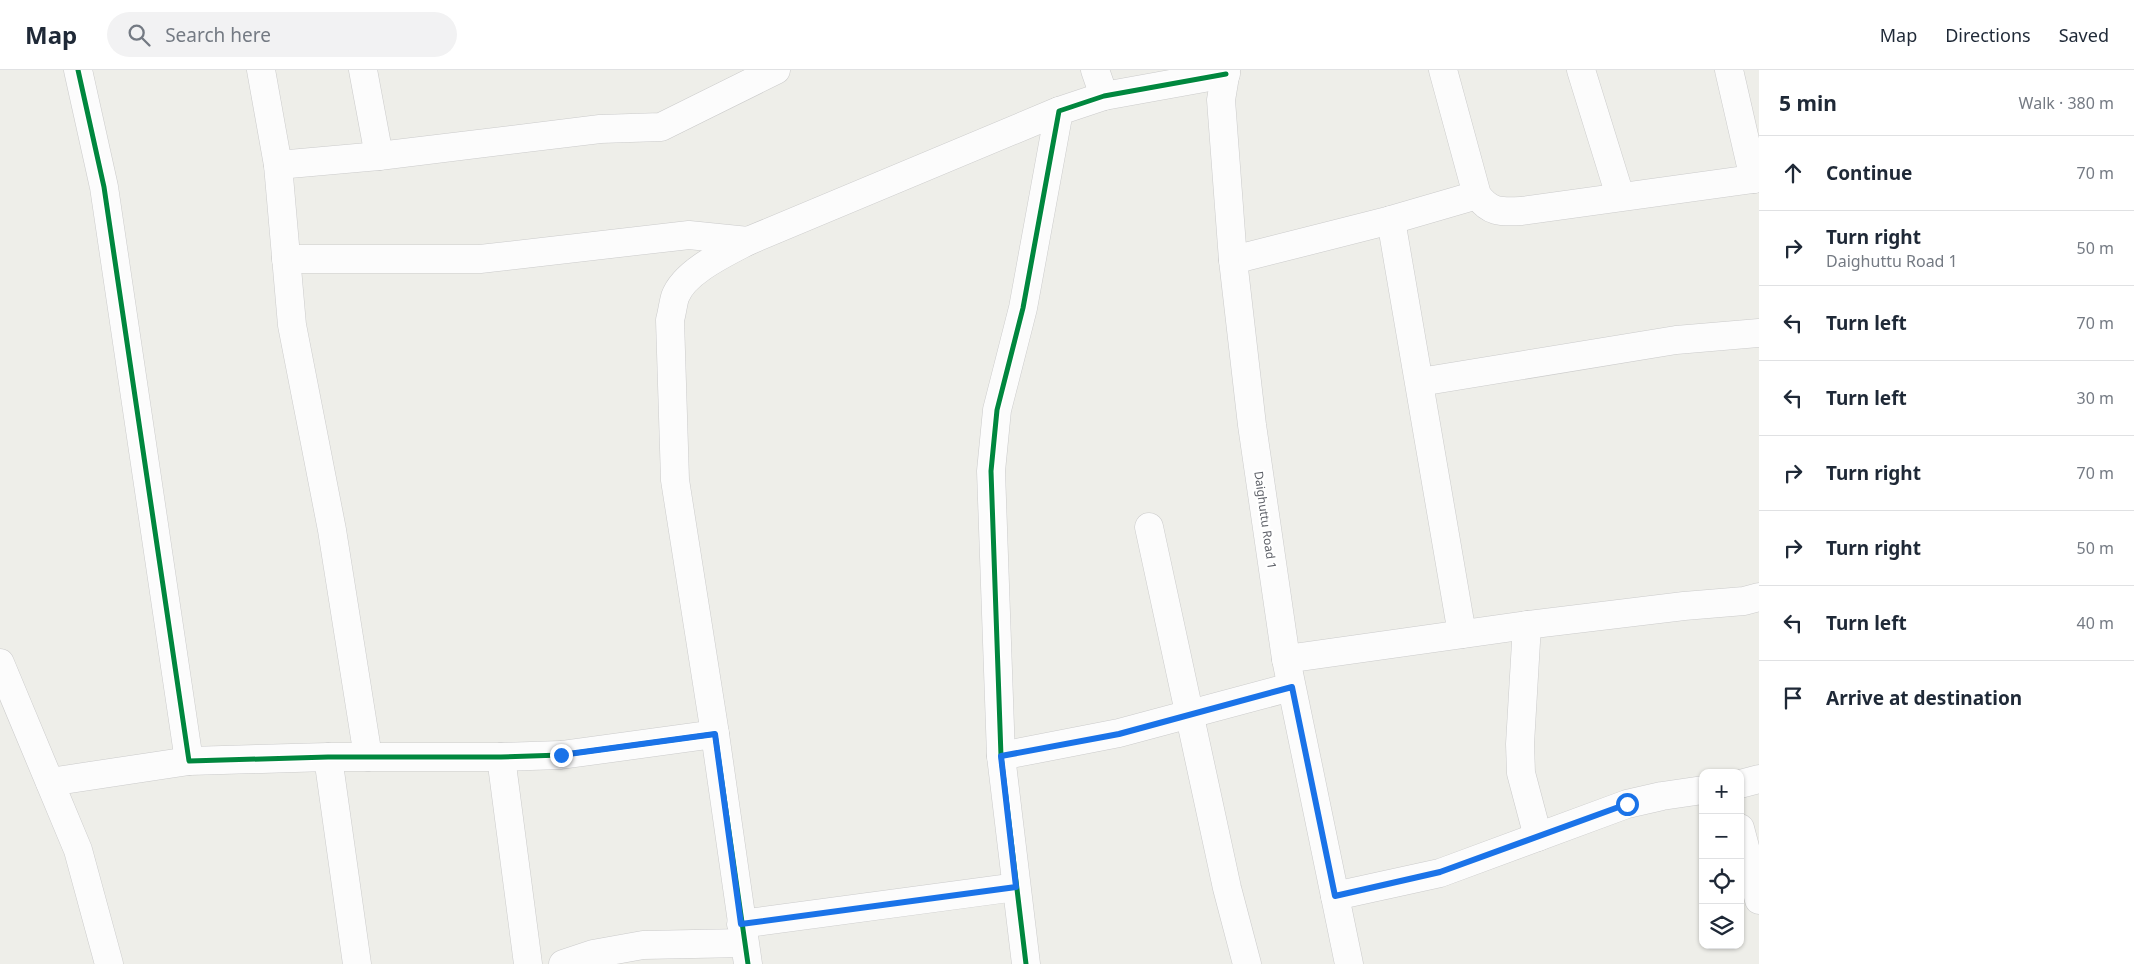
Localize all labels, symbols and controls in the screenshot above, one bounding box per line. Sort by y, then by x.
search box [107,12,457,57]
text: Map [25,18,77,51]
icon: search [125,21,153,49]
text: Search here [165,22,271,48]
text: Map [1880,23,1917,47]
text: Directions [1945,23,2031,47]
text: Saved [2059,23,2109,47]
text: 5 min [1779,89,1837,117]
text: Walk · 380 m [2019,92,2114,114]
icon: ahead [1779,159,1807,187]
text: Continue [1826,160,1912,186]
text: 70 m [2077,162,2114,184]
text: Turn right [1826,224,1921,250]
icon: right [1779,234,1807,262]
text: 50 m [2077,237,2114,259]
text: Daighuttu Road 1 [1826,250,1958,272]
icon: left [1779,309,1807,337]
text: Turn left [1826,310,1907,336]
text: 70 m [2077,312,2114,334]
icon: left [1779,384,1807,412]
text: Turn left [1826,385,1907,411]
text: 30 m [2077,387,2114,409]
icon: right [1779,459,1807,487]
text: Turn right [1826,460,1921,486]
text: 70 m [2077,462,2114,484]
street label: Daighuttu Road 1 [1250,470,1281,570]
icon: right [1779,534,1807,562]
text: Turn right [1826,535,1921,561]
text: 50 m [2077,537,2114,559]
icon: left [1779,609,1807,637]
text: Turn left [1826,610,1907,636]
text: 40 m [2077,612,2114,634]
icon: arrive [1779,684,1807,712]
text: Arrive at destination [1826,685,2022,711]
route end [550,744,573,767]
map controls [1699,769,1744,949]
button: + [1699,769,1744,814]
route start [1616,793,1639,816]
button: − [1699,814,1744,859]
button: locate [1699,859,1744,904]
button: layers [1699,904,1744,949]

